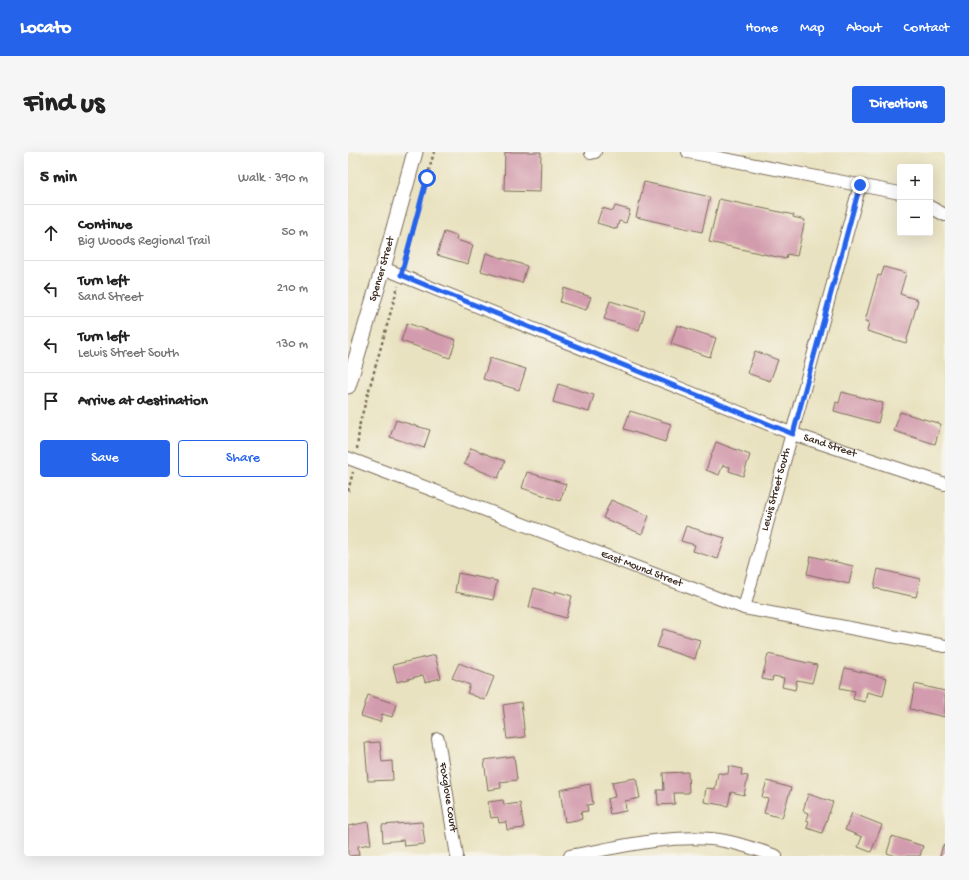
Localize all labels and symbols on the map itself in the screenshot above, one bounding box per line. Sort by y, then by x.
route start [418,169,436,187]
route end [851,176,869,194]
street label: Spencer Street [367,234,398,303]
street label: Sand Street [802,432,859,461]
street label: Lewis Street South [759,446,794,532]
street label: East Mound Street [599,548,686,591]
street label: Foxglove Court [436,761,459,834]

